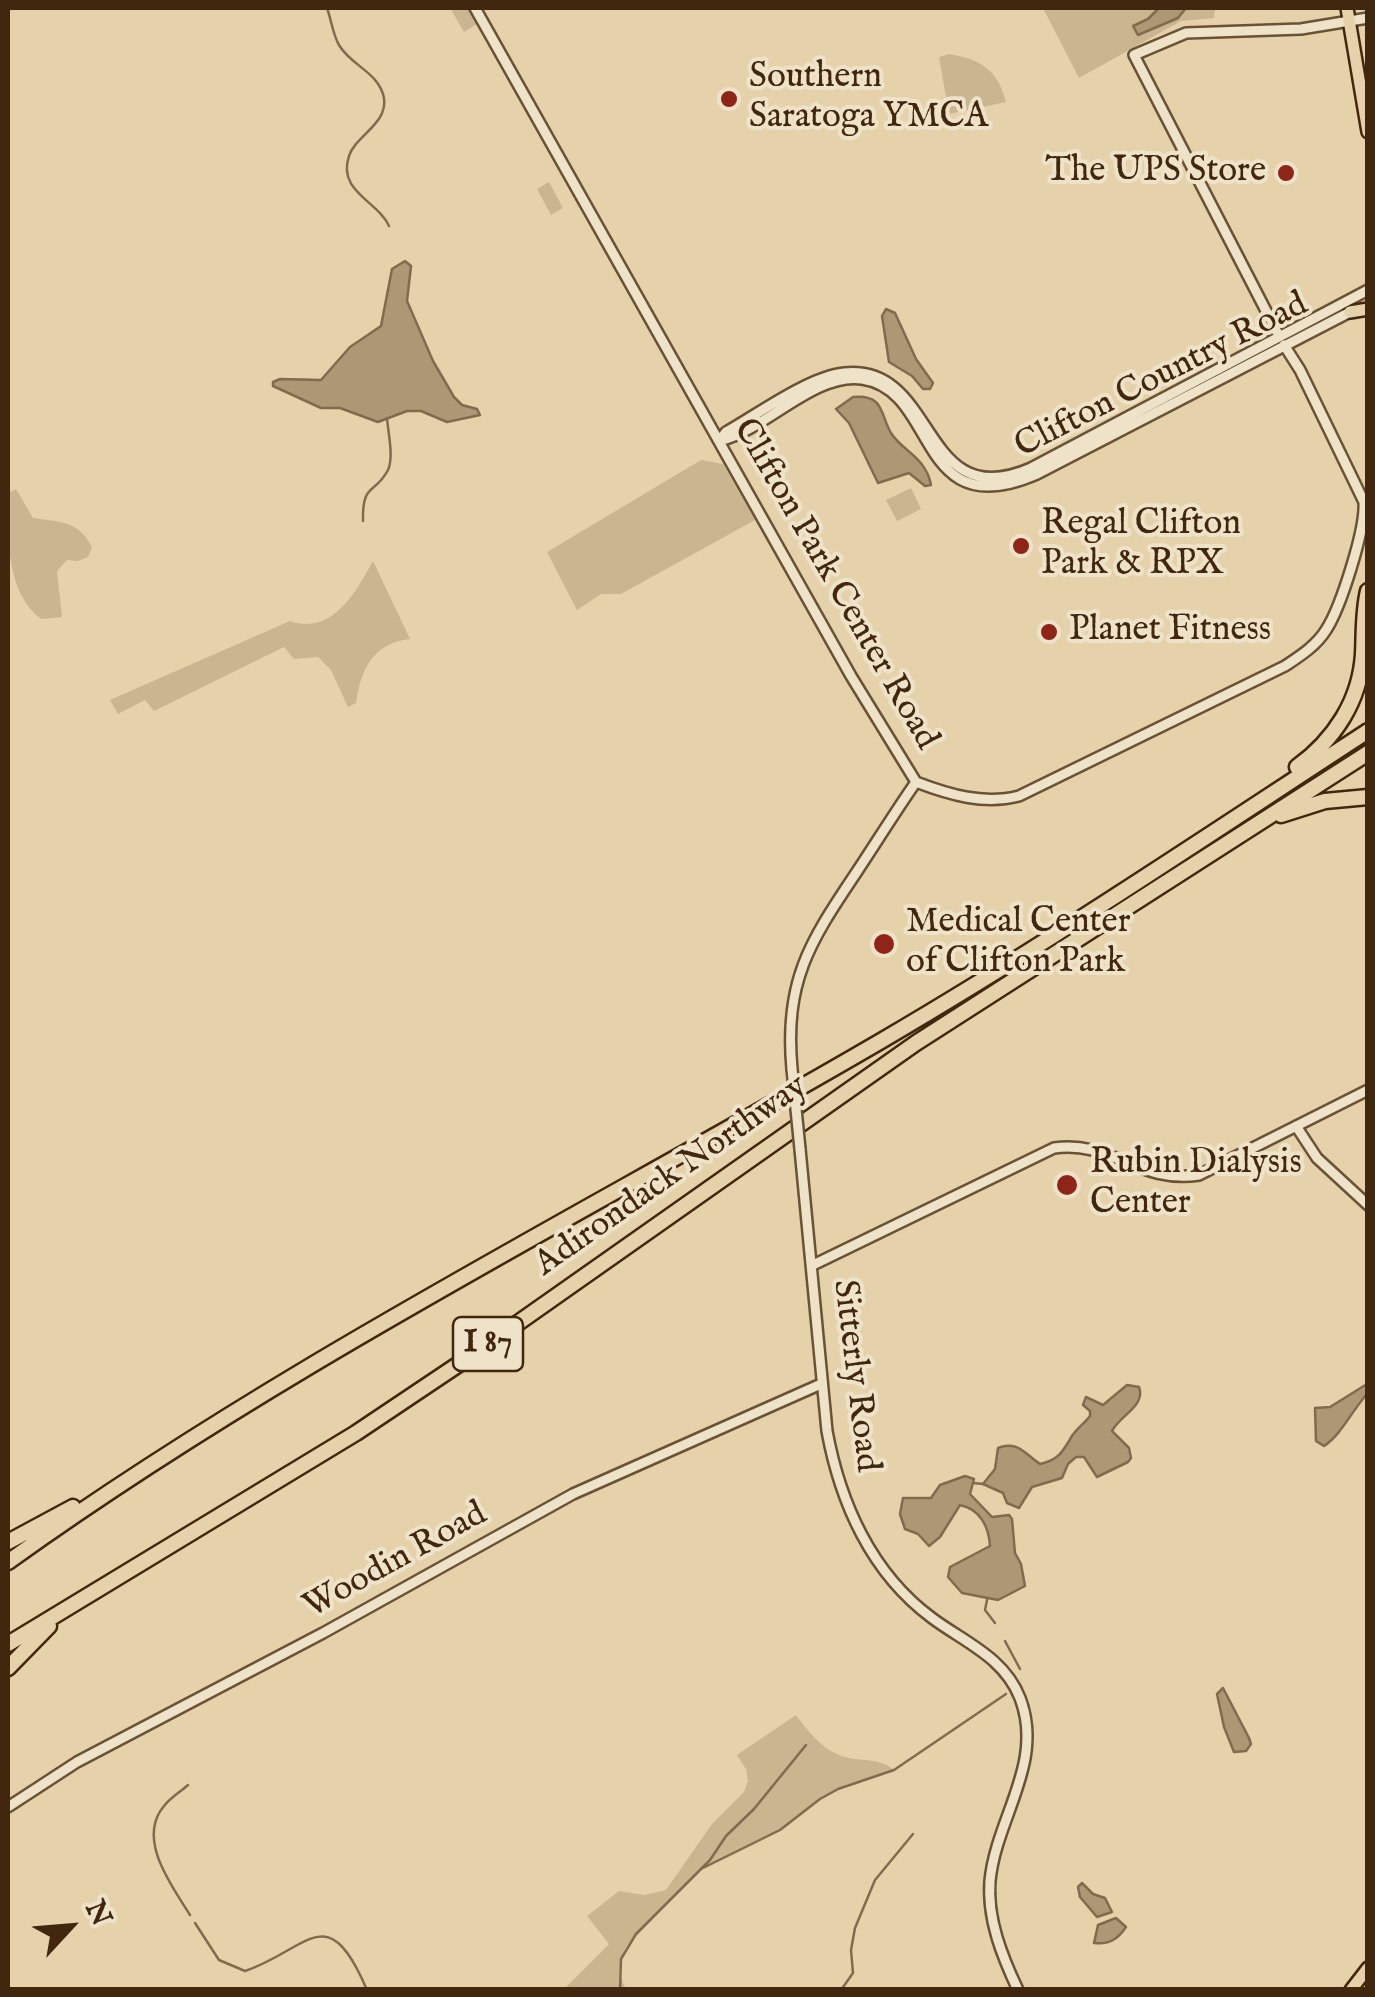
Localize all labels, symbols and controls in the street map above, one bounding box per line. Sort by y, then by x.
place label: Southern Saratoga YMCA [749,58,988,140]
marker: Southern Saratoga YMCA [718,88,740,110]
place label: The UPS Store [1045,152,1266,194]
marker: The UPS Store [1275,162,1297,184]
street label: Clifton Country Road [1009,285,1315,469]
street label: Clifton Park Center Road [722,412,946,758]
place label: Regal Clifton Park & RPX [1041,505,1241,587]
marker: Regal Clifton Park & RPX [1010,535,1032,557]
place label: Planet Fitness [1069,611,1271,653]
marker: Planet Fitness [1038,621,1060,643]
place label: Medical Center of Clifton Park [906,903,1130,985]
marker: Medical Center of Clifton Park [871,931,897,957]
street label: Adirondack Northway [528,1067,816,1287]
place label: Rubin Dialysis Center [1090,1144,1302,1226]
marker: Rubin Dialysis Center [1054,1172,1080,1198]
street label: Sitterly Road [821,1278,887,1474]
road number: I 87 [453,1317,523,1371]
street label: Woodin Road [297,1495,495,1629]
north arrow [20,1877,120,1977]
text: N [76,1895,118,1932]

